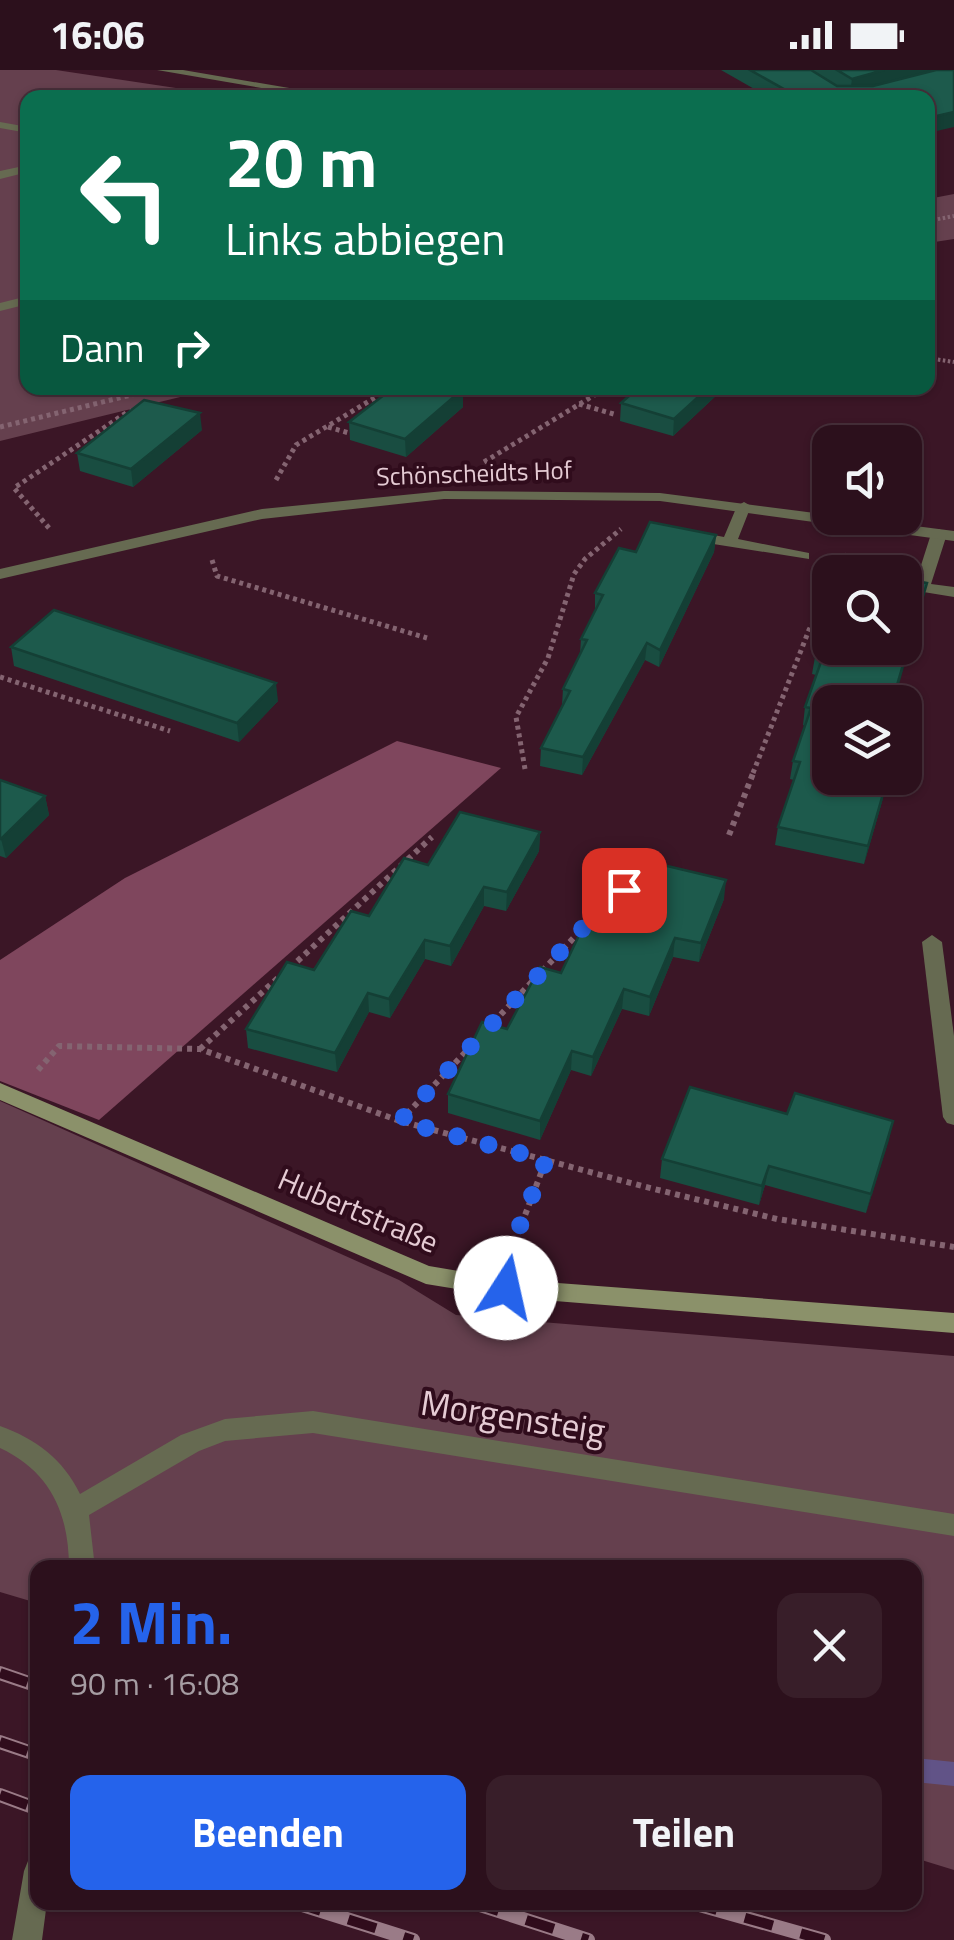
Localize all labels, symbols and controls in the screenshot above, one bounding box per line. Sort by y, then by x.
text: 16:06 [50,6,145,64]
text: 20 m [225,108,378,214]
icon: left [60,130,190,260]
text: Links abbiegen [225,204,505,272]
text: Dann [60,319,144,377]
icon: right [164,320,219,375]
map controls [812,425,922,795]
button: sound [812,425,922,535]
street label: Schönscheidts Hof [375,451,573,495]
button: search [812,555,922,665]
button: layers [812,685,922,795]
pin [582,848,667,933]
icon: arrive [597,863,652,918]
street label: Hubertstraße [271,1156,446,1265]
position arrow [454,1236,558,1340]
street label: Morgensteig [417,1375,609,1457]
text: 2 Min. [70,1576,232,1667]
button: close [777,1593,882,1698]
text: 90 m · 16:08 [70,1659,239,1707]
button: Beenden [70,1775,466,1890]
button: Teilen [486,1775,882,1890]

